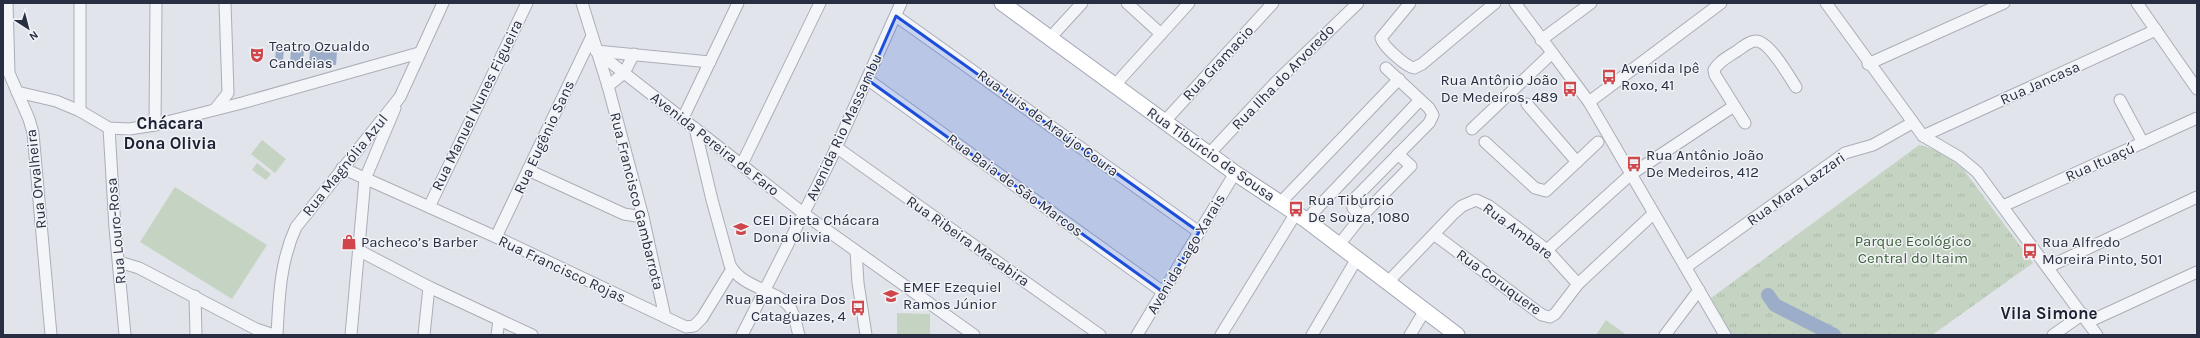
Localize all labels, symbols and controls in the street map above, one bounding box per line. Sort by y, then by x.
north arrow [8,8,48,48]
street label: Rua Manuel Nunes Figueira [428,17,526,193]
street label: Rua Ilha do Arvoredo [1228,20,1338,134]
street label: Rua Gramacio [1179,22,1257,104]
text: N [27,28,41,43]
place label: Teatro Ozualdo Candeias [269,37,370,72]
theatre icon: Teatro Ozualdo Candeias [248,46,266,64]
street label: Avenida Rio Massambu [802,51,886,203]
street label: Rua Jancasa [1997,57,2083,109]
place label: Avenida Ipê Roxo, 41 [1621,59,1699,94]
street label: Rua Luis de Araújo Coura [974,66,1122,180]
bus stop icon: Avenida Ipê Roxo, 41 [1600,68,1618,86]
place label: Rua Antônio João De Medeiros, 489 [1440,71,1558,106]
street label: Rua Eugênio Sans [510,77,578,197]
bus stop icon: Rua Antônio João De Medeiros, 489 [1561,80,1579,98]
street label: Avenida Pereira de Faro [647,88,783,200]
street label: Rua Tibúrcio de Sousa [1144,103,1278,205]
street label: Rua Magnólia Azul [298,110,392,220]
street label: Rua Francisco Gambarrota [606,110,668,292]
district label: Chácara Dona Olivia [124,113,216,153]
street label: Rua Orvalheira [22,128,50,230]
street label: Rua Baia de São Marcos [944,130,1086,240]
street label: Rua Ituaçú [2062,139,2138,185]
place label: Rua Antônio João De Medeiros, 412 [1646,146,1764,181]
street label: Rua Mara Lazzari [1743,148,1849,230]
bus stop icon: Rua Antônio João De Medeiros, 412 [1625,155,1643,173]
street label: Rua Louro-Rosa [102,177,130,285]
street label: Avenida Lago Xarais [1143,191,1229,317]
place label: Rua Tibúrcio De Souza, 1080 [1308,191,1410,226]
street label: Rua Ribeira Macabira [903,192,1033,290]
street label: Rua Ambare [1479,199,1557,263]
bus stop icon: Rua Tibúrcio De Souza, 1080 [1287,200,1305,218]
place label: CEI Direta Chácara Dona Olivia [753,211,880,246]
school or university icon: CEI Direta Chácara Dona Olivia [732,220,750,238]
street label: Rua Francisco Rojas [495,232,629,306]
park label: Parque Ecológico Central do Itaim [1855,232,1971,267]
shop icon: Pacheco’s Barber [340,233,358,251]
place label: Pacheco’s Barber [361,233,478,251]
place label: Rua Alfredo Moreira Pinto, 501 [2042,233,2162,268]
bus stop icon: Rua Alfredo Moreira Pinto, 501 [2021,242,2039,260]
street label: Rua Coruquere [1453,245,1545,319]
place label: EMEF Ezequiel Ramos Júnior [903,278,1001,313]
school or university icon: EMEF Ezequiel Ramos Júnior [882,287,900,305]
place label: Rua Bandeira Dos Cataguazes, 4 [725,290,847,325]
bus stop icon: Rua Bandeira Dos Cataguazes, 4 [849,299,867,317]
district label: Vila Simone [2000,303,2098,323]

